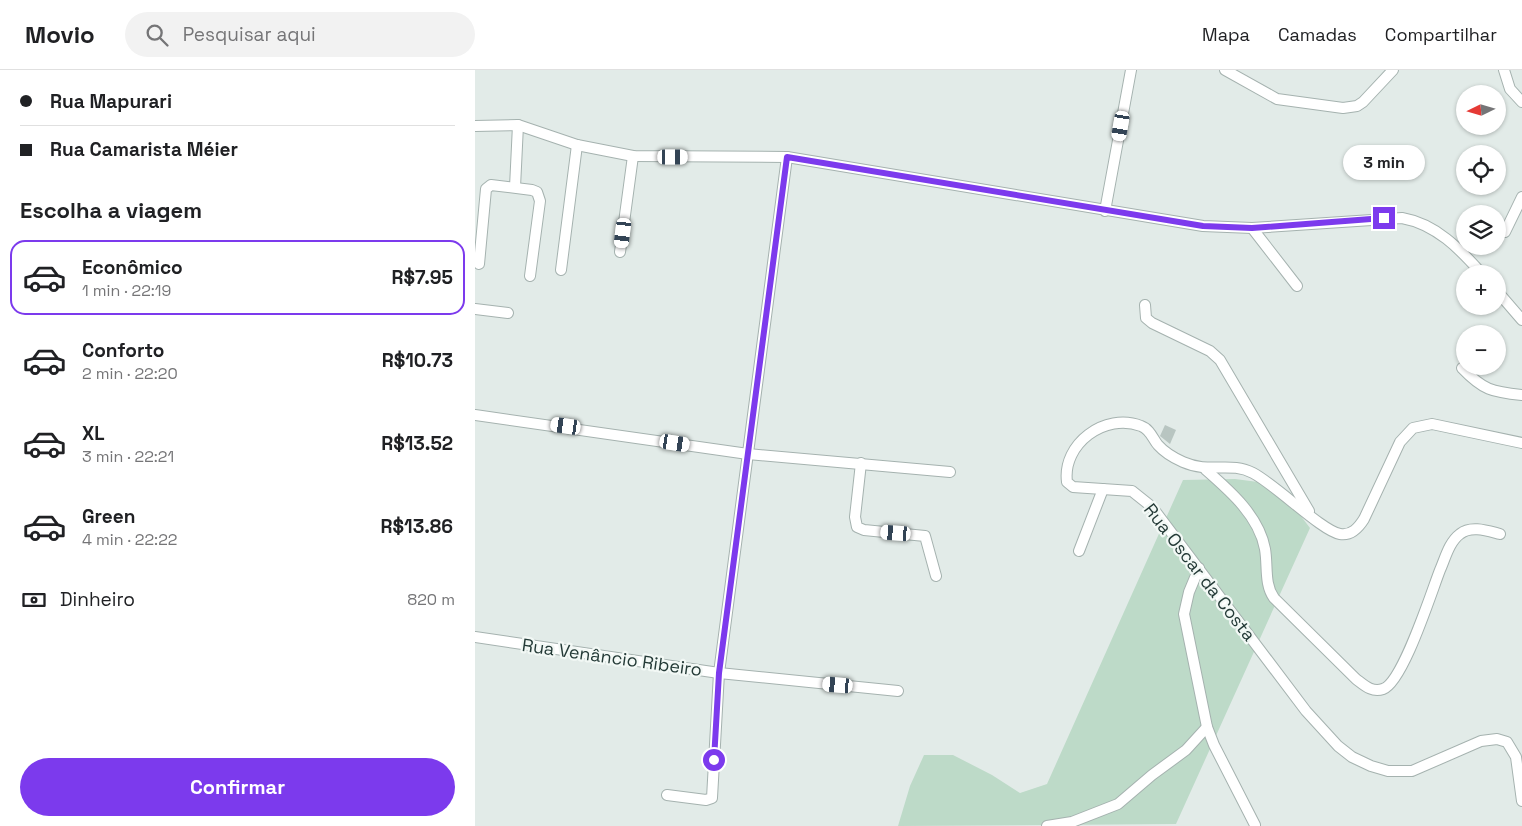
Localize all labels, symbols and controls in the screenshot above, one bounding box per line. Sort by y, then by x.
search box [125,12,475,57]
text: Movio [25,19,95,50]
icon: search [143,21,171,49]
text: Pesquisar aqui [183,22,316,47]
text: Mapa [1202,23,1250,46]
text: Camadas [1278,23,1357,46]
text: Compartilhar [1385,23,1497,46]
north arrow [1456,85,1506,135]
map controls [1456,85,1506,375]
text: Rua Mapurari [50,89,172,114]
car [1111,110,1130,142]
text: Rua Camarista Méier [50,137,238,162]
button: locate [1456,145,1506,195]
callout: 3 min [1343,146,1425,180]
car [658,150,688,165]
text: 3 min [1363,152,1405,173]
text: Escolha a viagem [20,196,202,224]
button: layers [1456,205,1506,255]
route end [1373,207,1395,229]
car [613,217,632,249]
icon: car [22,255,67,300]
text: Econômico [82,255,183,280]
text: R$7.95 [391,265,453,290]
button: + [1456,265,1506,315]
text: 1 min · 22:19 [82,280,171,301]
button: − [1456,325,1506,375]
icon: car [22,338,67,383]
text: Conforto [82,338,164,363]
text: R$10.73 [382,348,453,373]
text: 2 min · 22:20 [82,363,178,384]
car [550,416,581,436]
icon: car [22,421,67,466]
text: XL [82,421,105,446]
text: R$13.52 [381,431,453,456]
car [659,433,690,453]
text: 3 min · 22:21 [82,446,174,467]
street label: Rua Oscar da Costa [1139,499,1261,645]
icon: car [22,504,67,549]
text: Green [82,504,135,529]
text: R$13.86 [381,514,453,539]
car [880,524,911,542]
text: 4 min · 22:22 [82,529,177,550]
icon: cash [20,586,48,614]
text: Dinheiro [60,587,135,612]
text: 820 m [407,589,455,610]
street label: Rua Venâncio Ribeiro [520,633,704,681]
car [822,676,853,694]
route start [703,749,725,771]
button: Confirmar [20,758,455,816]

